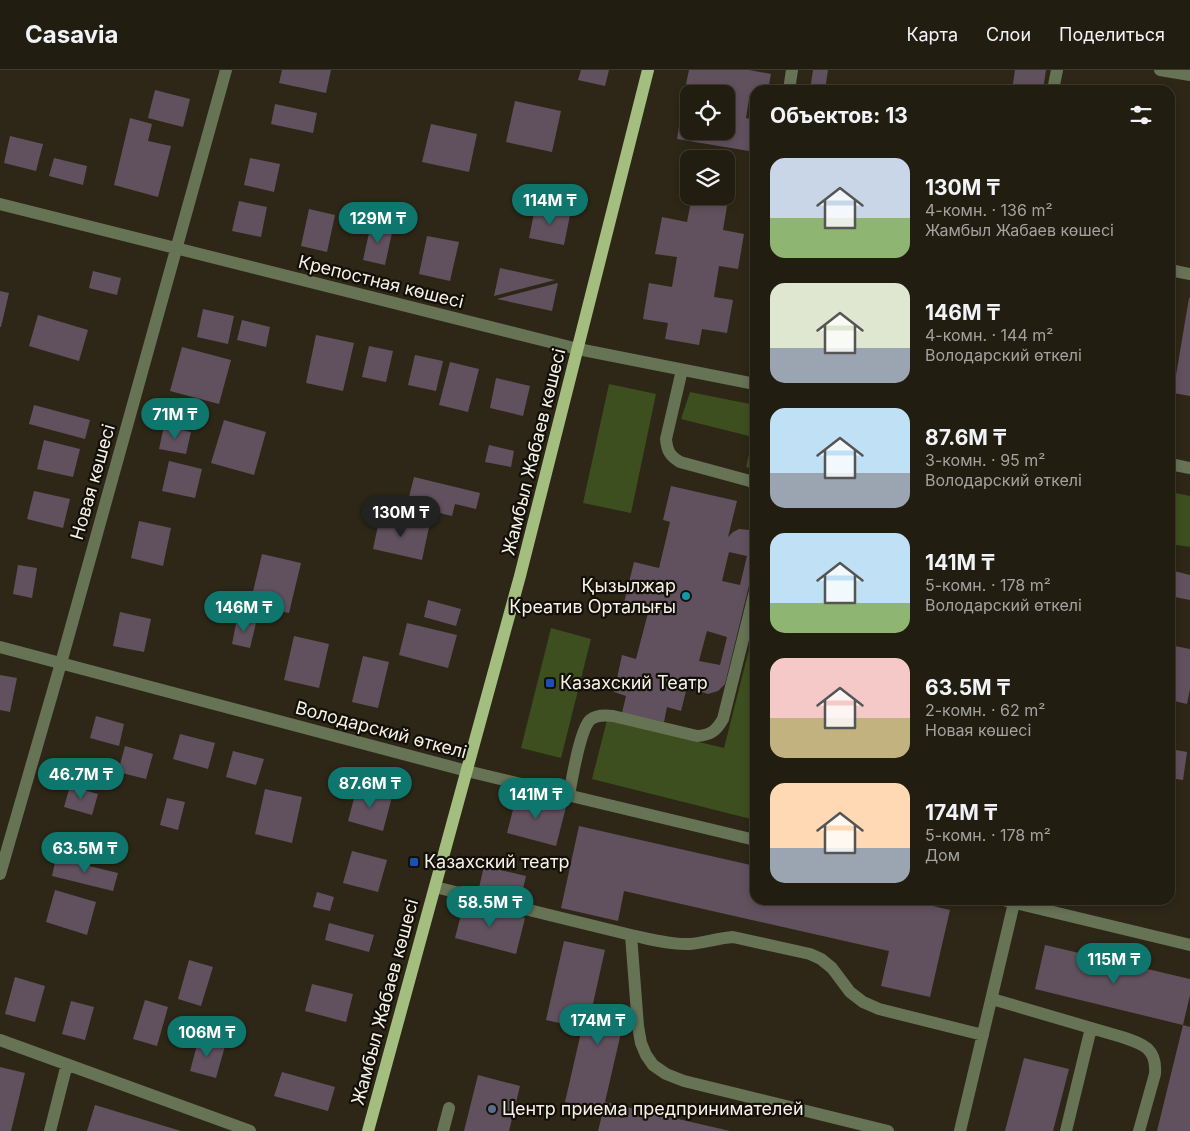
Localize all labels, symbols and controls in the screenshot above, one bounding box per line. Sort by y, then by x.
text: Casavia [25,20,118,49]
text: Карта [906,24,958,45]
text: Слои [986,24,1031,45]
text: Поделиться [1059,24,1165,45]
map controls [680,85,735,205]
button: locate [680,85,735,140]
icon: filters [1127,101,1155,129]
text: Объектов: 13 [770,103,908,128]
button: layers [680,150,735,205]
text: 130M ₸ [925,175,1000,200]
icon: home [810,178,870,238]
pin: 114M ₸ [509,184,591,226]
text: 114M ₸ [523,190,577,210]
text: 4-комн. · 136 m² [925,200,1053,220]
pin: 129M ₸ [337,202,419,244]
text: 129M ₸ [350,208,406,228]
text: Жамбыл Жабаев көшесі [925,220,1114,240]
street label: Крепостная көшесі [296,251,466,312]
text: 146M ₸ [925,300,1000,325]
icon: home [810,303,870,363]
text: 4-комн. · 144 m² [925,325,1053,345]
text: Володарский өткелі [925,345,1082,365]
street label: Жамбыл Жабаев көшесі [498,346,569,558]
pin: 71M ₸ [140,398,210,440]
text: 71M ₸ [152,404,198,424]
street label: Новая көшесі [66,421,119,542]
text: 87.6M ₸ [925,425,1007,450]
icon: home [810,428,870,488]
text: 3-комн. · 95 m² [925,450,1045,470]
text: Володарский өткелі [925,470,1082,490]
pin: 130M ₸ [360,496,442,538]
text: 130M ₸ [372,502,430,522]
text: 141M ₸ [925,550,995,575]
icon: home [810,553,870,613]
place label: Қызылжар Креатив Орталығы [509,575,676,617]
text: 5-комн. · 178 m² [925,575,1051,595]
pin: 146M ₸ [203,590,285,633]
marker: Қызылжар Креатив Орталығы [680,590,692,602]
text: Володарский өткелі [925,595,1082,615]
text: 146M ₸ [215,597,273,617]
place label: Казахский Театр [560,672,708,693]
text: 63.5M ₸ [925,675,1011,700]
marker: Казахский Театр [544,677,556,689]
icon: home [810,678,870,738]
street label: Володарский өткелі [293,697,469,763]
text: 2-комн. · 62 m² [925,700,1045,720]
text: Новая көшесі [925,720,1031,740]
pin: 46.7M ₸ [35,758,127,800]
text: 46.7M ₸ [49,764,113,784]
pin: 87.6M ₸ [324,766,416,809]
text: 87.6M ₸ [339,773,401,793]
pin: 141M ₸ [495,778,577,820]
text: 141M ₸ [509,784,563,804]
text: 174M ₸ [925,800,998,825]
icon: home [810,803,870,863]
text: 5-комн. · 178 m² [925,825,1051,845]
pin: 63.5M ₸ [39,832,131,874]
text: 63.5M ₸ [52,838,118,858]
text: Дом [925,845,960,865]
place label: Казахский театр [424,851,570,872]
marker: Казахский театр [408,856,420,868]
pin: 58.5M ₸ [444,886,536,928]
text: 58.5M ₸ [457,892,523,912]
street label: Жамбыл Жабаев көшесі [347,897,422,1107]
pin: 115M ₸ [1073,942,1155,985]
text: 115M ₸ [1087,949,1141,969]
pin: 174M ₸ [557,1004,639,1046]
text: 174M ₸ [570,1010,626,1030]
pin: 106M ₸ [166,1016,248,1058]
text: 106M ₸ [178,1022,236,1042]
place label: Центр приема предпринимателей [502,1098,804,1119]
marker: Центр приема предпринимателей [486,1103,498,1115]

